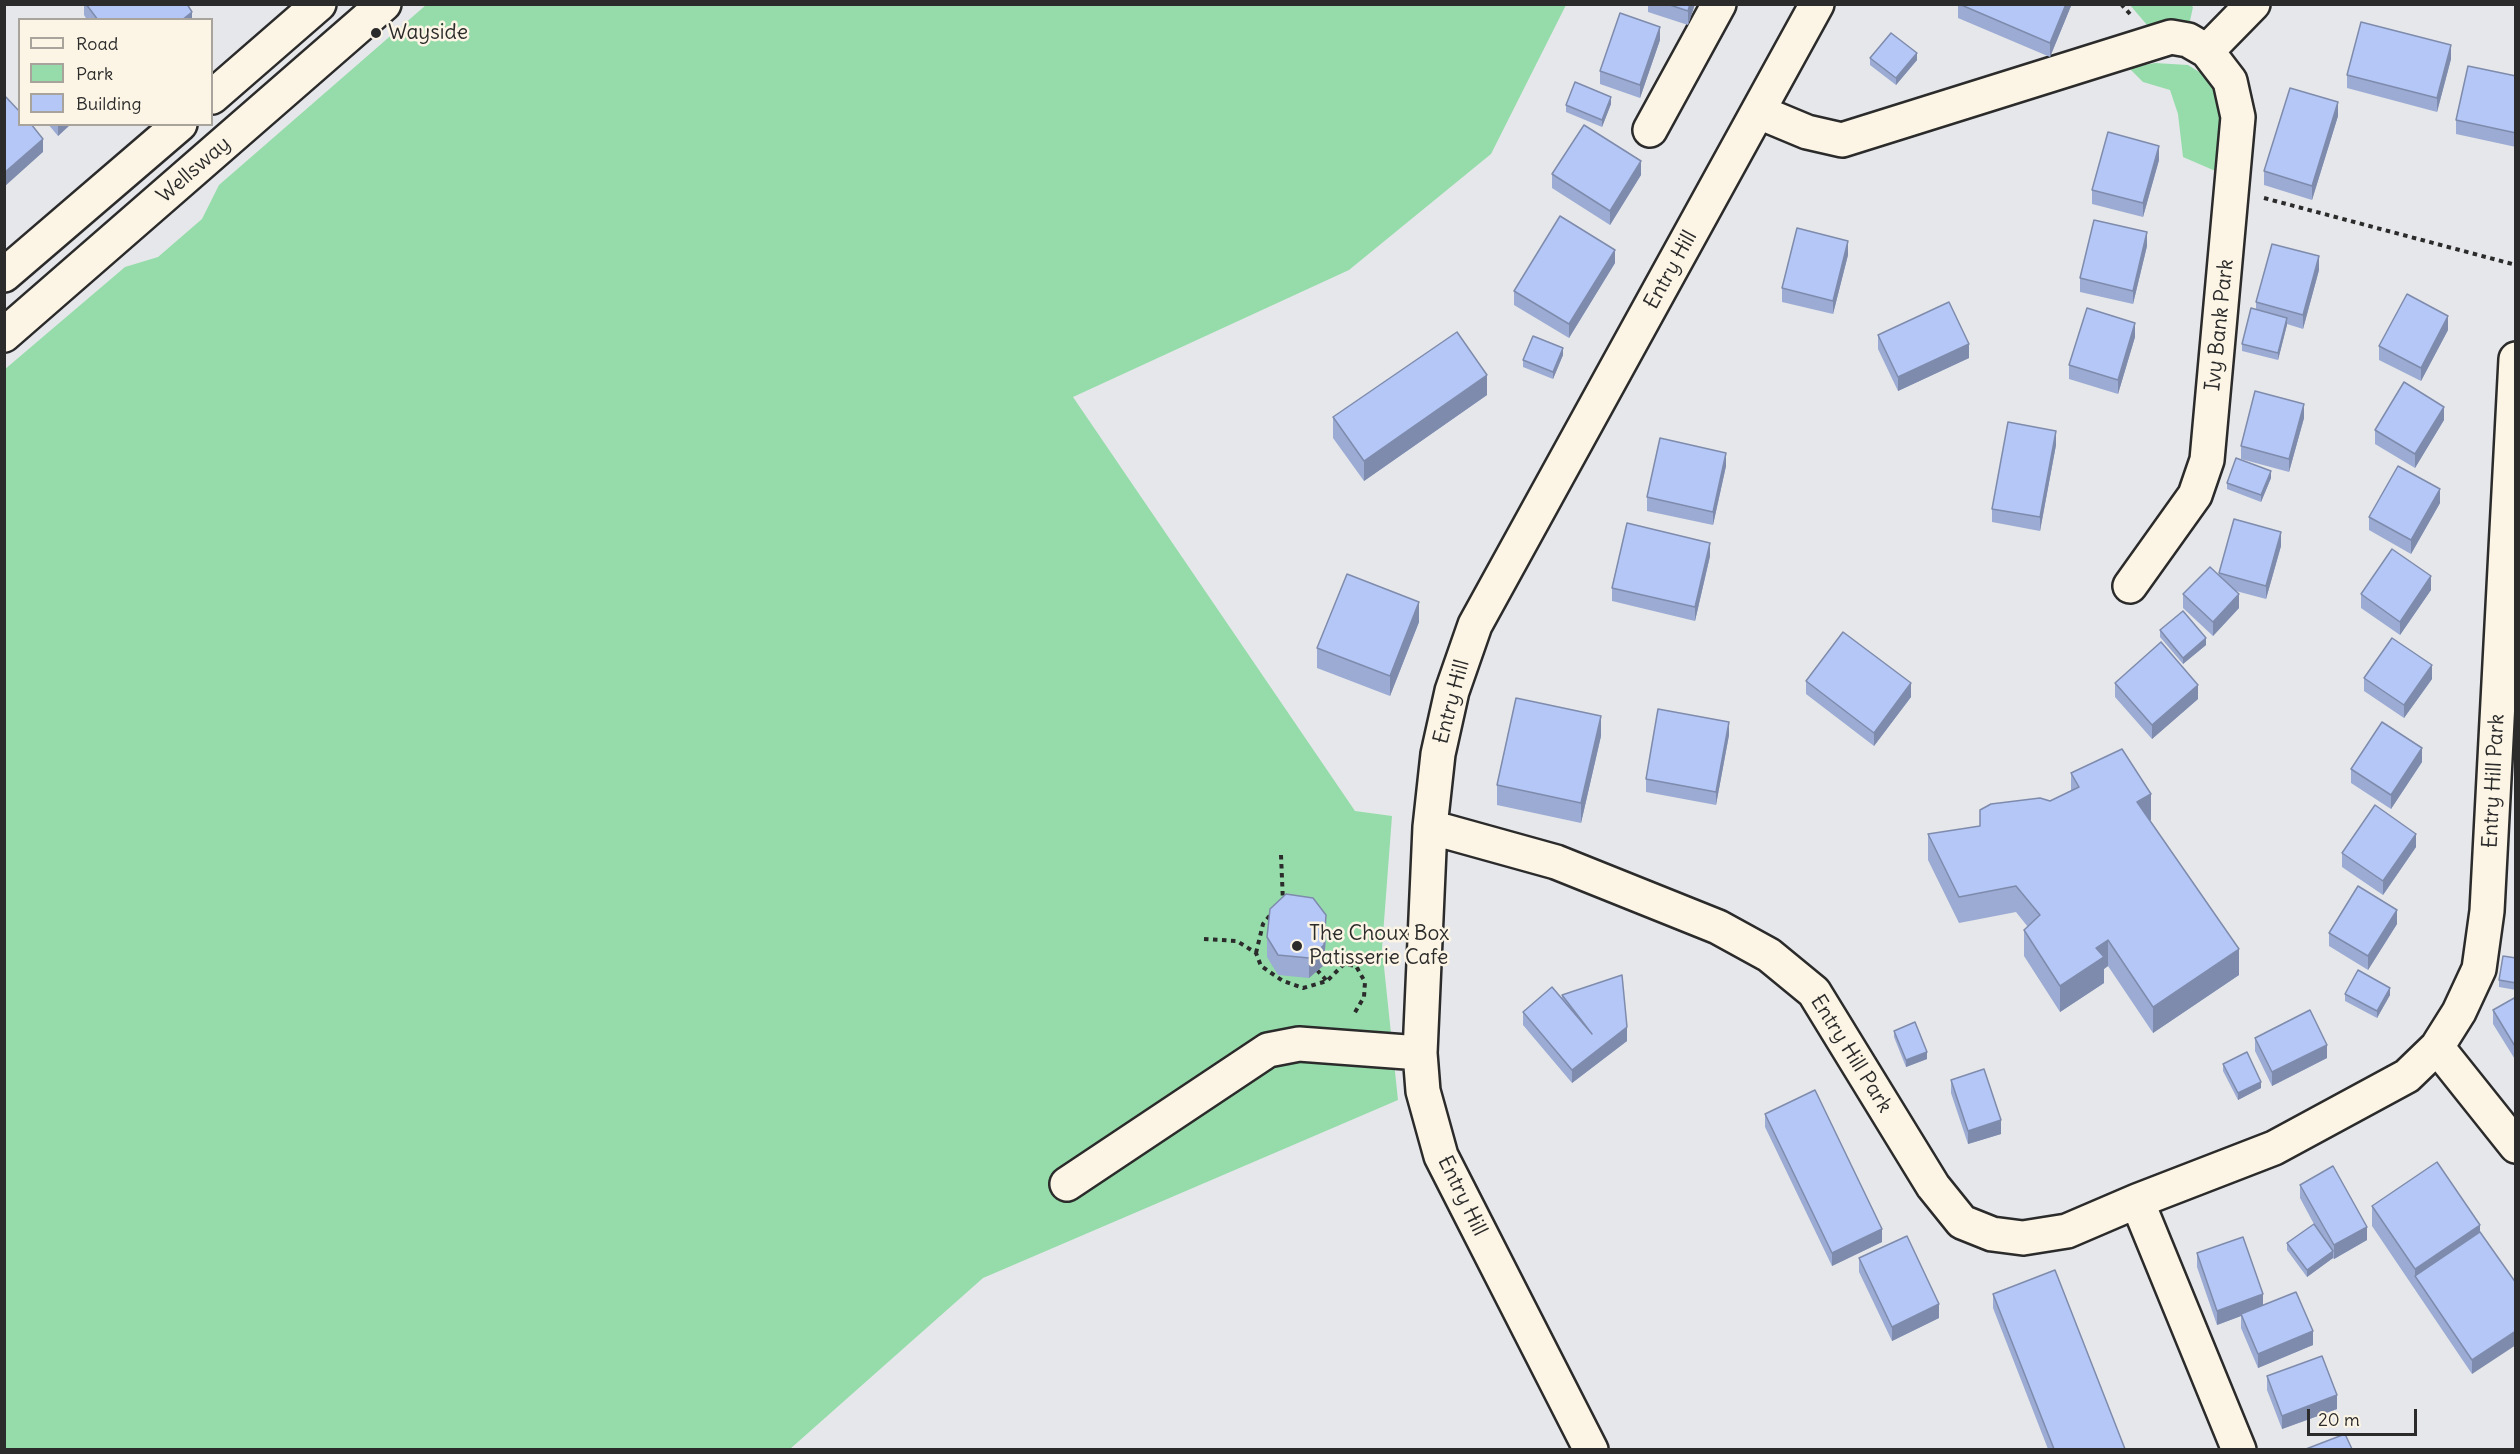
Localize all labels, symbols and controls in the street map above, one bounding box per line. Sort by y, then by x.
legend [18,18,213,126]
place label: Wayside [388,20,468,46]
marker: Wayside [369,26,383,40]
text: Road [76,32,118,55]
text: Park [76,62,113,85]
text: Building [76,92,141,115]
street label: Wellsway [152,131,236,209]
street label: Entry Hill [1639,226,1703,314]
street label: Ivy Bank Park [2201,258,2239,392]
street label: Entry Hill [1429,657,1475,747]
street label: Entry Hill Park [2478,713,2510,849]
place label: The Choux Box Patisserie Cafe [1309,921,1449,971]
marker: The Choux Box Patisserie Cafe [1290,939,1304,953]
street label: Entry Hill Park [1805,990,1897,1118]
street label: Entry Hill [1432,1152,1492,1240]
scale bar [2310,1397,2420,1435]
text: 20 m [2318,1408,2360,1431]

